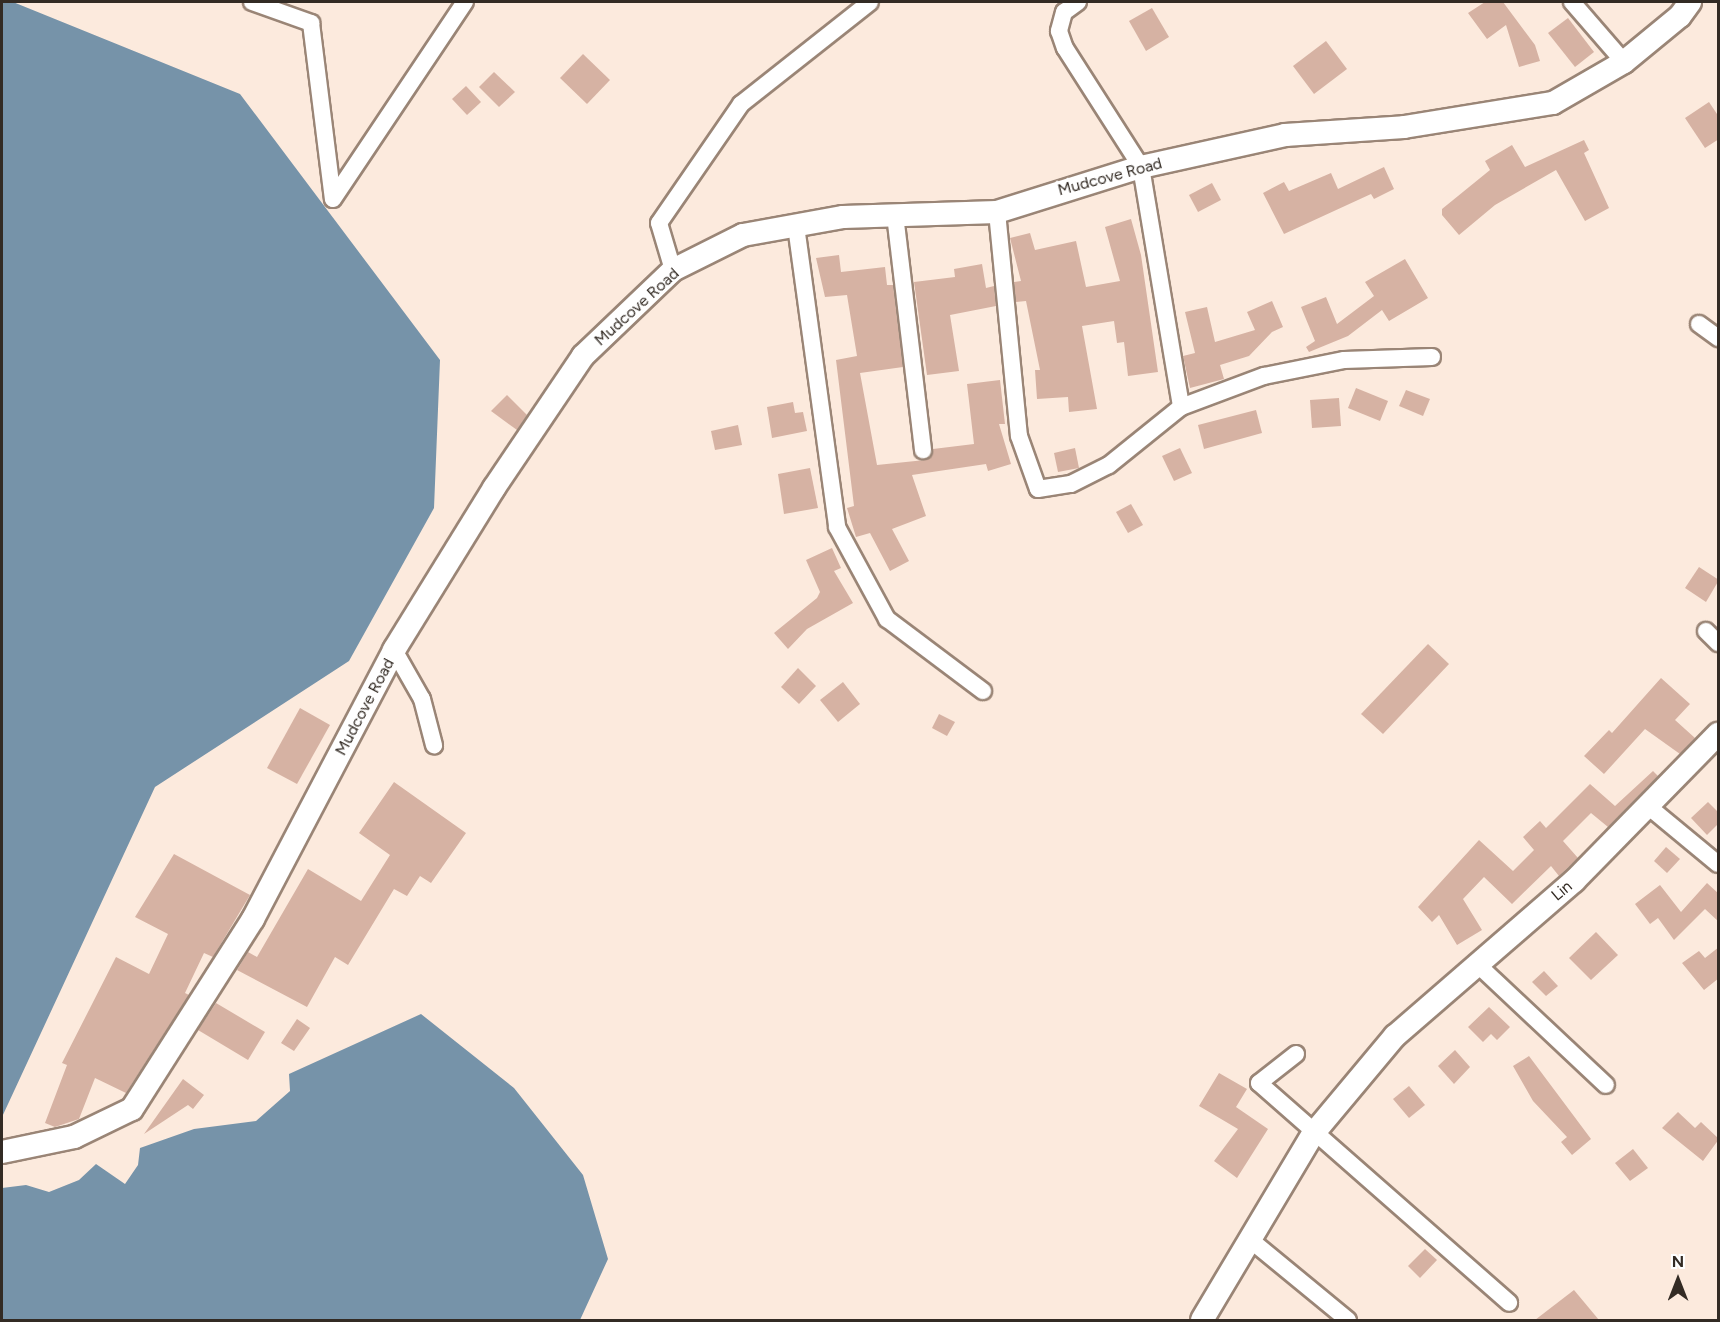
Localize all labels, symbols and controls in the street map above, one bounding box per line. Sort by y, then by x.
street label: Mudcove Road [1056,154,1164,200]
street label: Mudcove Road [591,264,683,350]
street label: Mudcove Road [331,655,399,759]
street label: Lin [1548,877,1576,905]
north arrow [1648,1250,1708,1310]
text: N [1672,1252,1684,1271]

